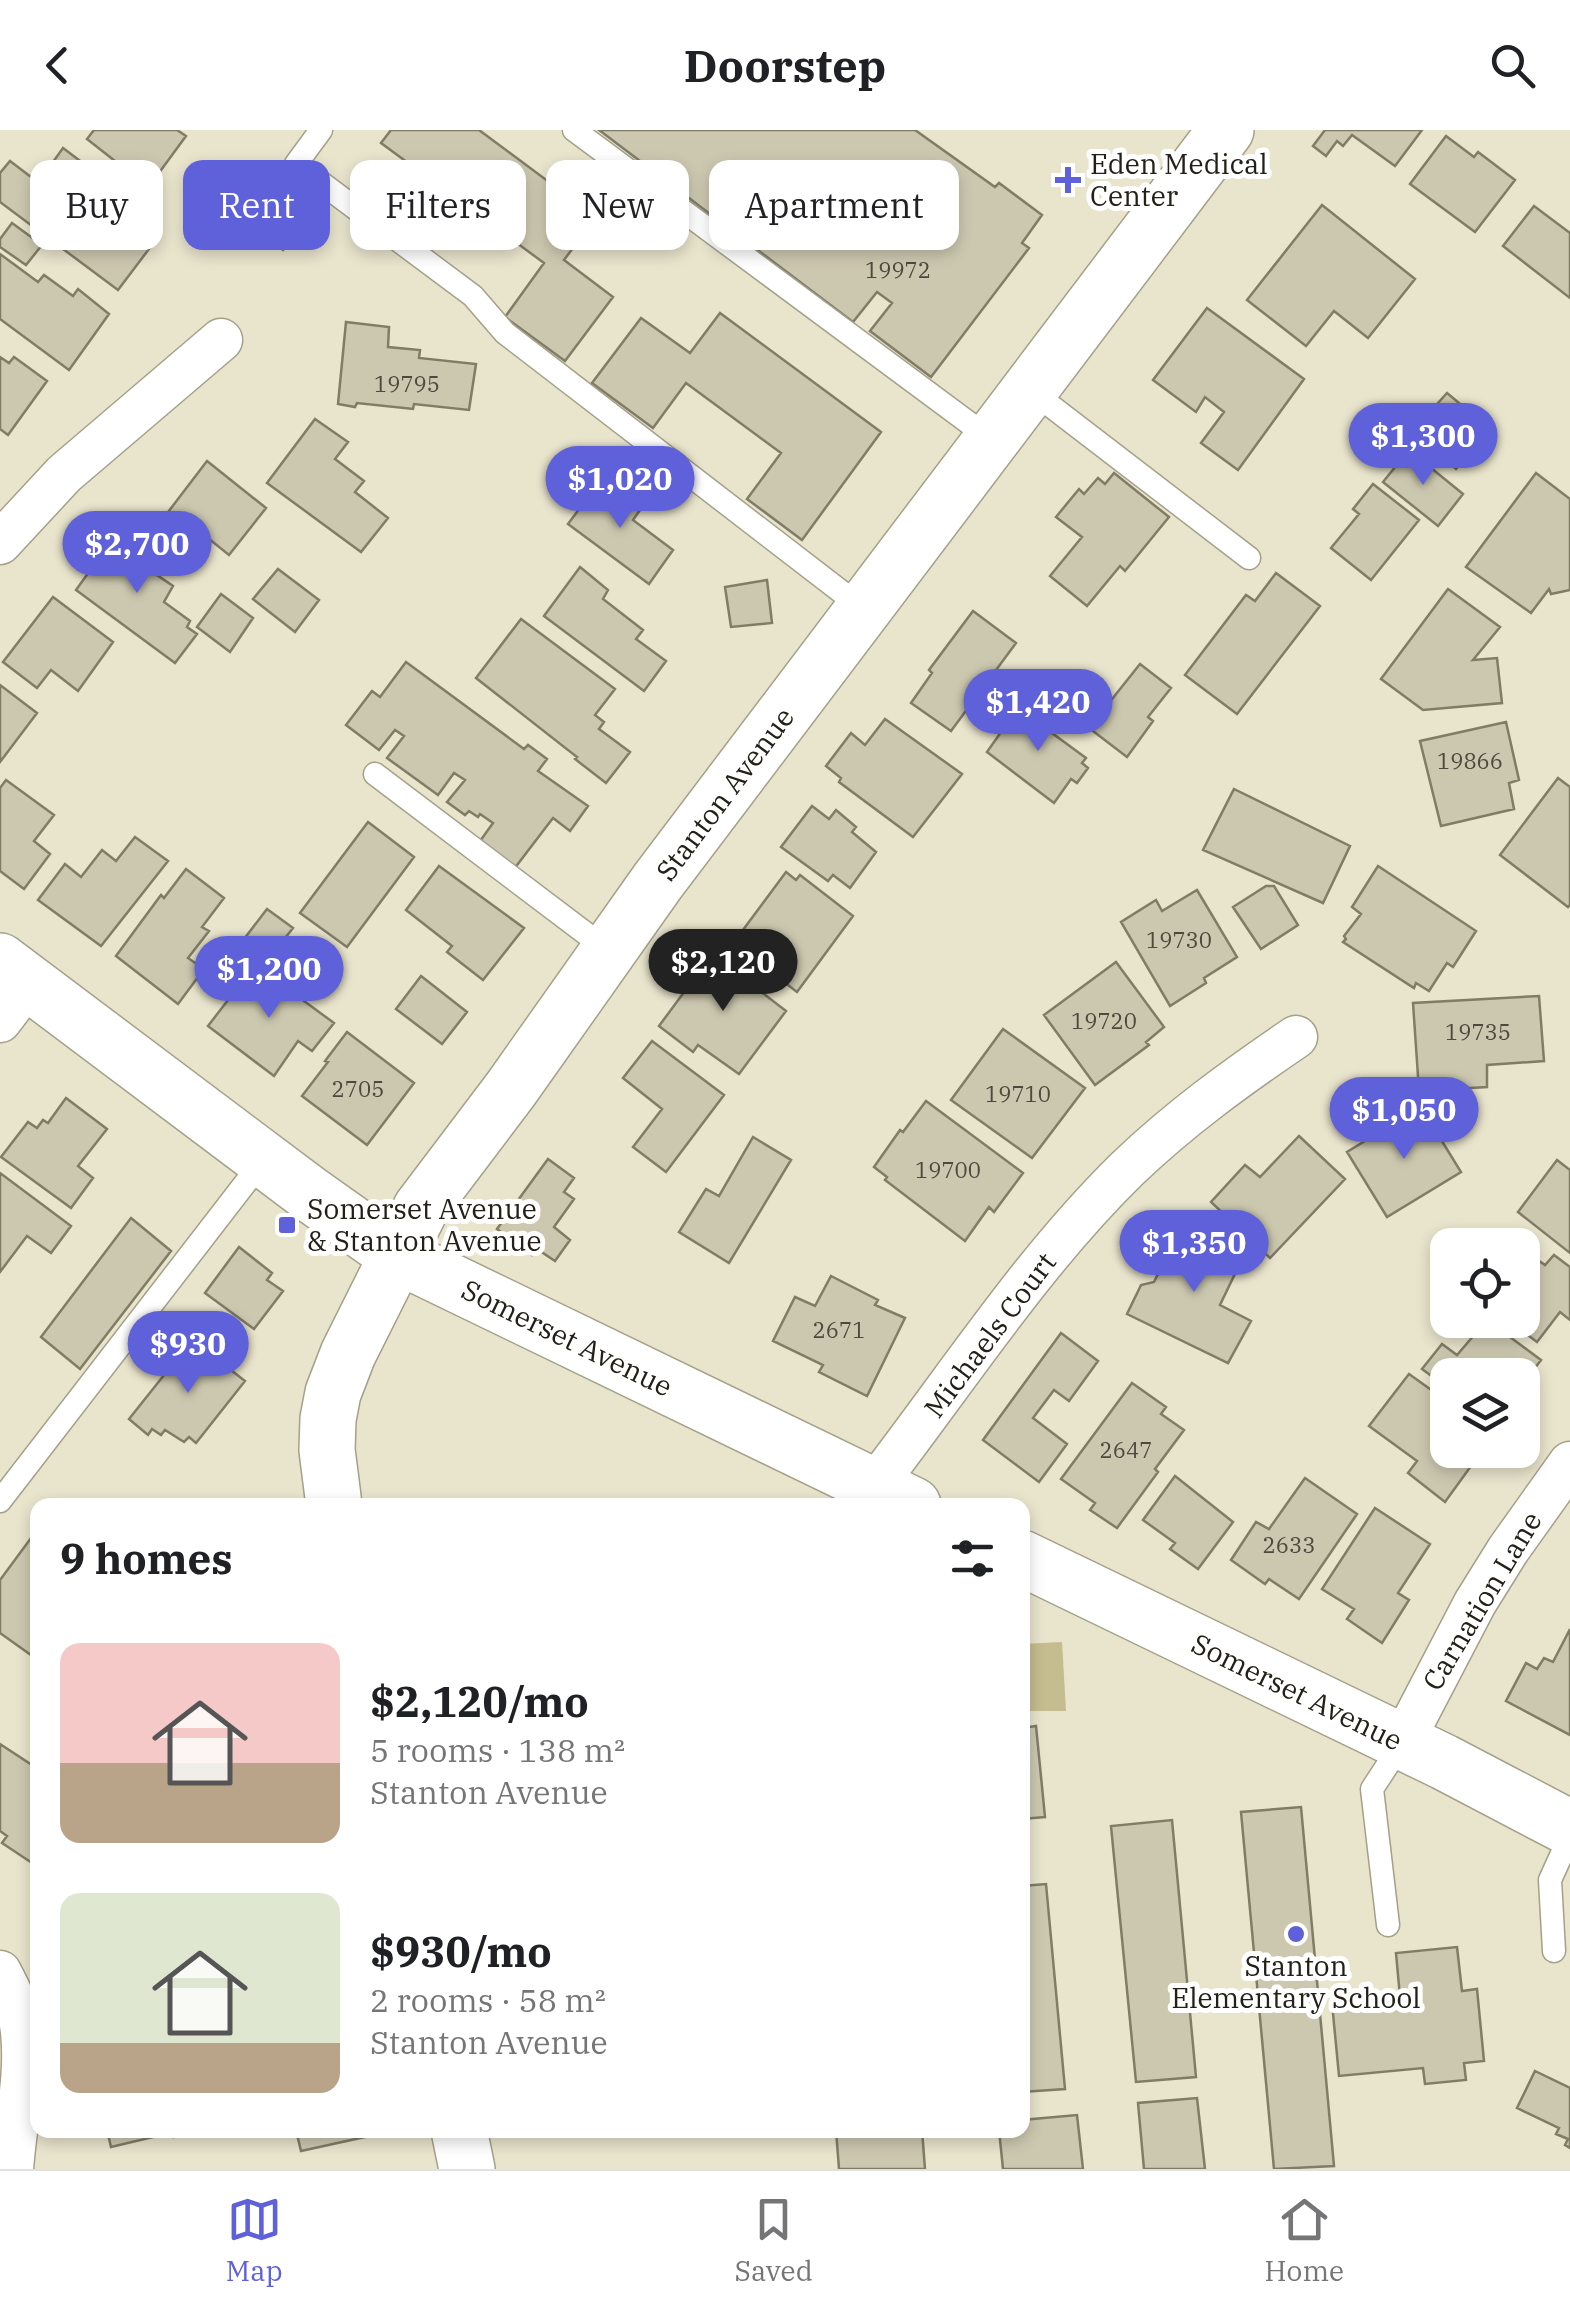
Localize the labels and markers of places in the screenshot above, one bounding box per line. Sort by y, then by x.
place label: Eden Medical Center [1090,145,1268,214]
marker: Eden Medical Center [1055,167,1081,193]
pin: $1,300 [1342,403,1504,488]
pin: $1,020 [539,446,701,531]
pin: $2,700 [56,511,218,596]
pin: $1,420 [957,669,1119,754]
pin: $2,120 [642,929,804,1014]
pin: $1,200 [188,936,350,1021]
pin: $1,050 [1323,1077,1485,1162]
place label: Somerset Avenue & Stanton Avenue [307,1190,541,1259]
pin: $1,350 [1113,1210,1275,1295]
marker: Somerset Avenue & Stanton Avenue [276,1214,298,1236]
pin: $930 [129,1311,247,1396]
marker: Stanton Elementary School [1285,1923,1307,1945]
place label: Stanton Elementary School [1171,1947,1421,2016]

